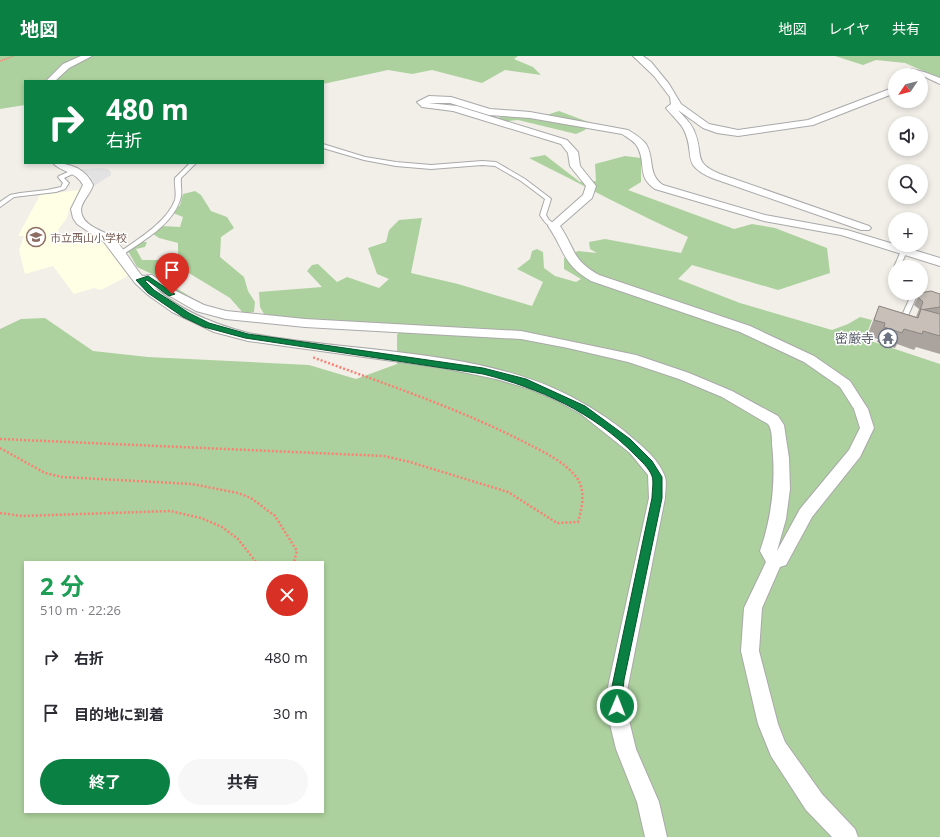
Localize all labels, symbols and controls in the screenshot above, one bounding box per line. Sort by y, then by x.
text: 地図 [20,16,58,42]
text: 地図 [778,19,806,38]
text: レイヤ [828,19,870,38]
text: 共有 [892,19,920,38]
north arrow [888,68,928,108]
map controls [888,68,928,300]
text: 480 m [106,90,189,128]
icon: right [40,96,92,148]
button: sound [888,116,928,156]
text: 右折 [106,128,142,152]
button: search [888,164,928,204]
button: + [888,212,928,252]
school or university icon: 市立西山小学校 [25,226,47,248]
place label: 市立西山小学校 [50,230,127,245]
pin [155,253,189,294]
icon: arrive [161,259,183,281]
button: − [888,260,928,300]
temple icon: 密厳寺 [877,327,899,349]
place label: 密厳寺 [835,329,874,347]
text: 2 分 [40,569,84,602]
button: close [266,574,308,616]
text: 510 m · 22:26 [40,601,121,619]
icon: right [40,646,62,668]
text: 480 m [264,647,308,667]
text: 右折 [74,648,104,668]
position arrow [596,685,638,727]
icon: arrive [40,702,62,724]
text: 30 m [273,703,308,723]
text: 目的地に到着 [74,704,164,724]
button: 終了 [40,759,170,805]
button: 共有 [178,759,308,805]

